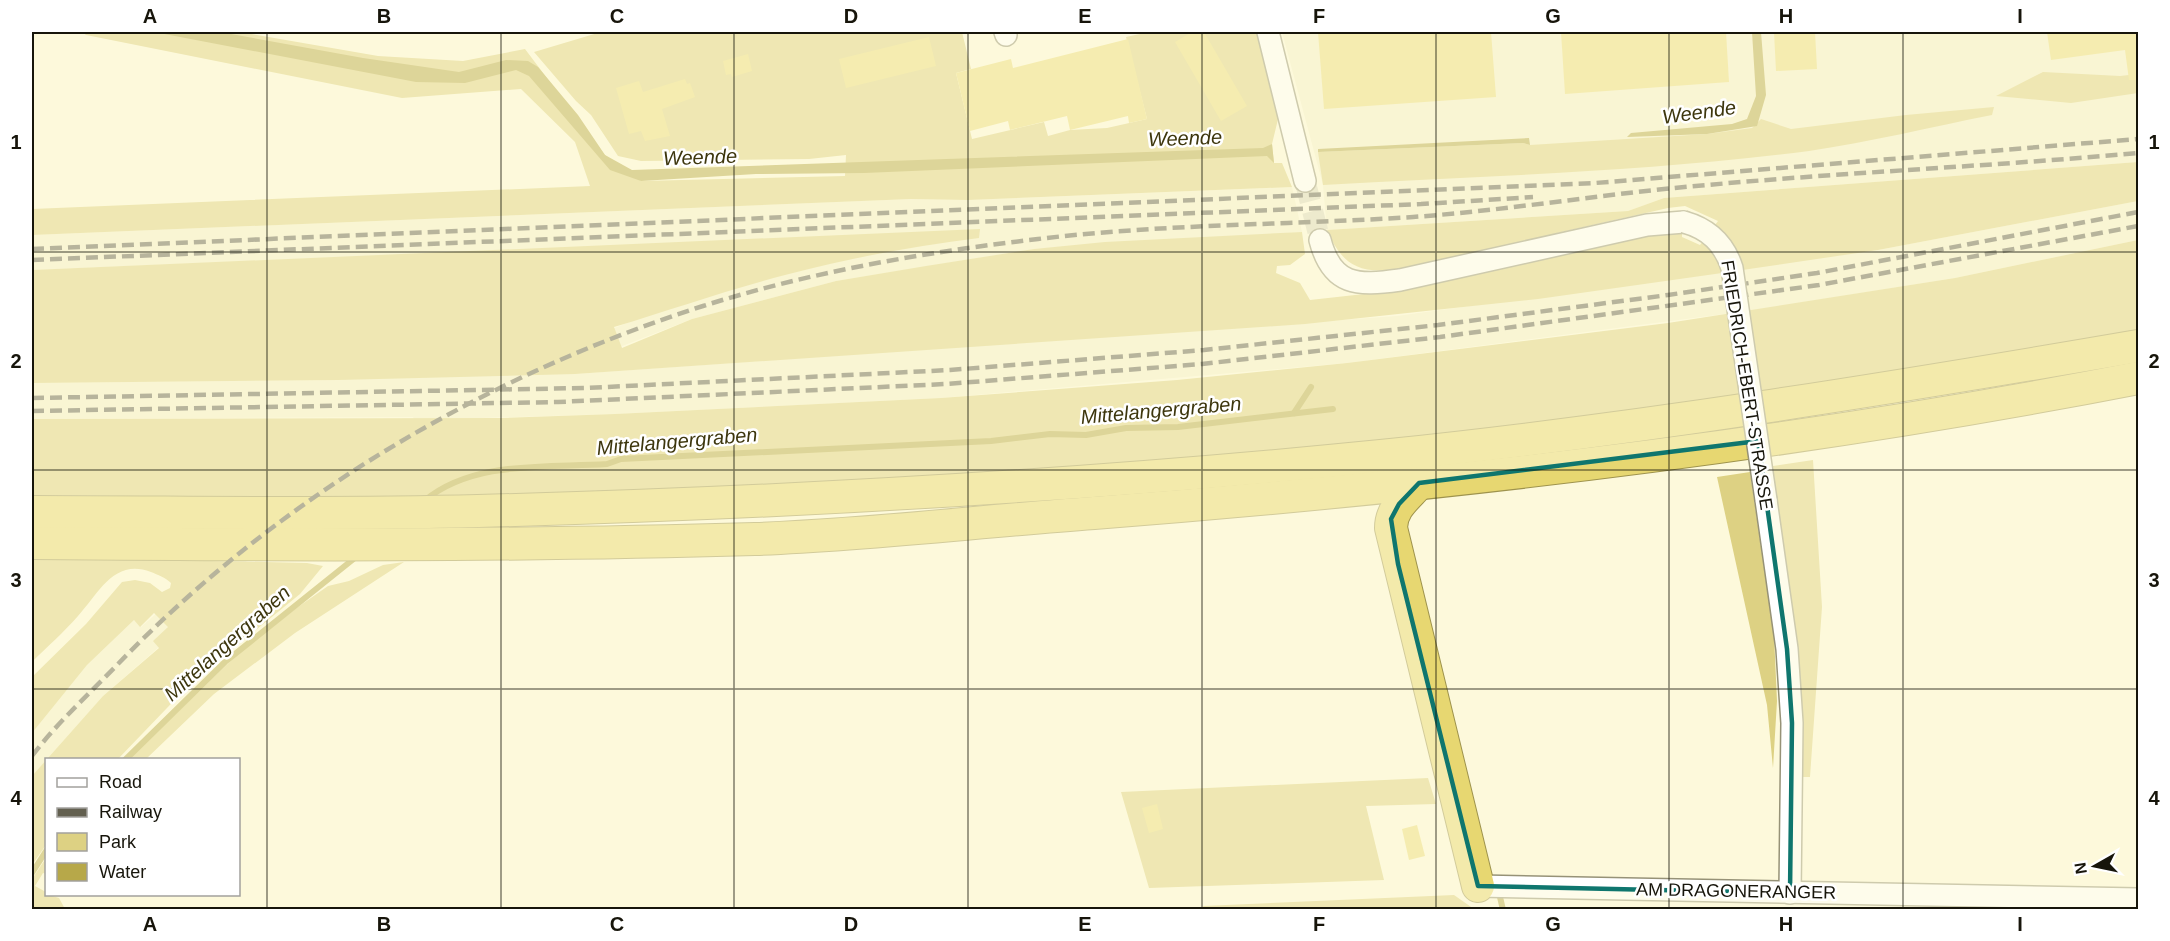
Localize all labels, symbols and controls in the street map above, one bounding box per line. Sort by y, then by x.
text: A [143,5,157,27]
text: B [377,5,391,27]
text: C [610,5,624,27]
text: D [844,5,858,27]
text: E [1078,5,1092,27]
text: F [1313,5,1325,27]
text: G [1545,5,1561,27]
text: H [1779,5,1793,27]
text: I [2017,5,2023,27]
water label: Weende [1661,96,1737,128]
water label: Weende [1148,126,1222,150]
text: 1 [10,131,22,153]
text: 1 [2148,131,2160,153]
water label: Weende [663,145,737,169]
street label: FRIEDRICH-EBERT-STRASSE [1717,259,1777,511]
text: 2 [10,350,22,372]
text: 2 [2148,350,2160,372]
water label: Mittelangergraben [1080,392,1242,428]
water label: Mittelangergraben [596,423,758,459]
text: 3 [10,569,22,591]
text: 3 [2148,569,2160,591]
water label: Mittelangergraben [160,581,294,705]
legend [45,758,240,896]
text: Road [99,772,142,792]
text: 4 [10,787,22,809]
text: 4 [2148,787,2160,809]
text: Railway [99,802,162,822]
text: Park [99,832,137,852]
north arrow [2065,836,2125,896]
text: N [2071,861,2090,875]
text: Water [99,862,146,882]
street label: AM DRAGONERANGER [1636,879,1836,903]
text: A [143,913,157,935]
text: B [377,913,391,935]
text: C [610,913,624,935]
text: D [844,913,858,935]
text: E [1078,913,1092,935]
text: F [1313,913,1325,935]
text: G [1545,913,1561,935]
text: H [1779,913,1793,935]
text: I [2017,913,2023,935]

